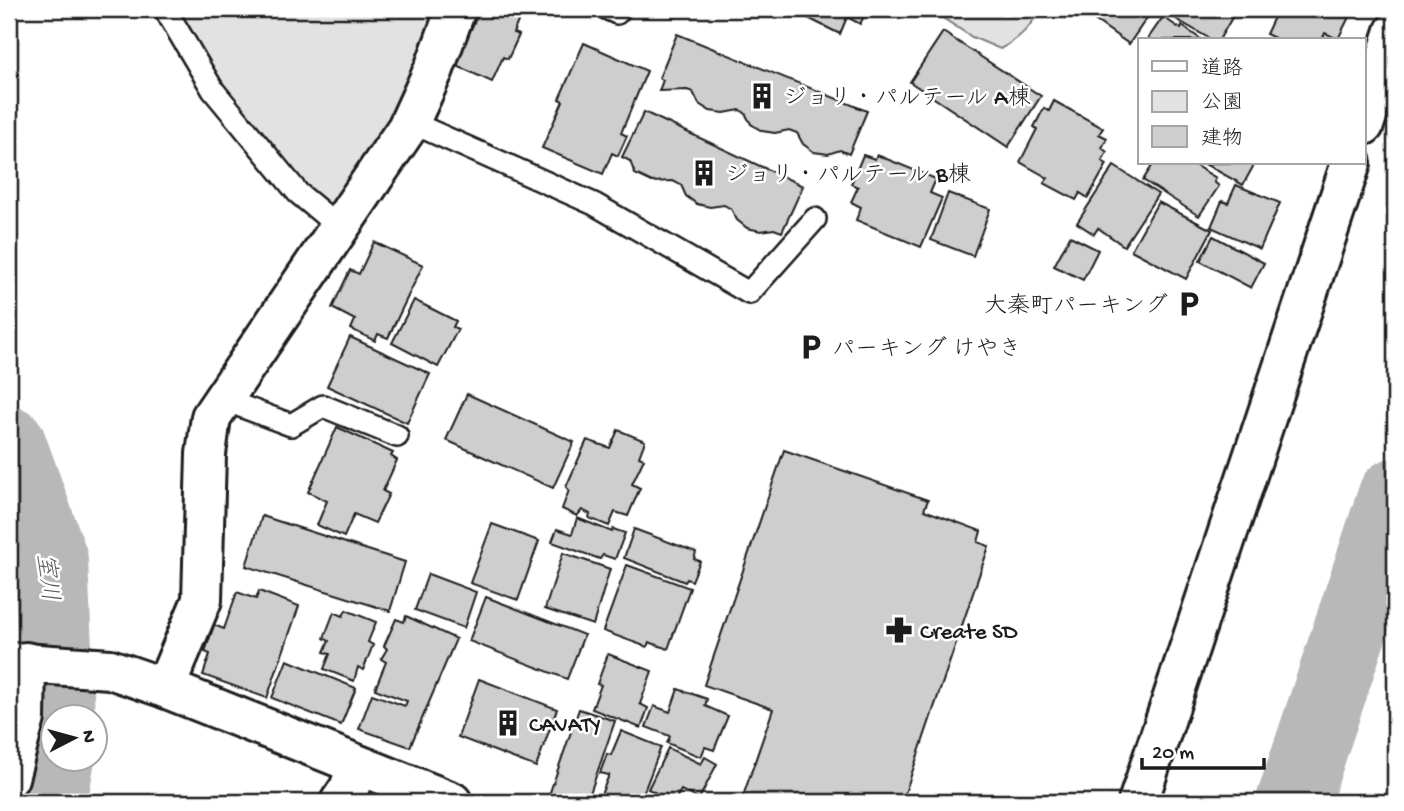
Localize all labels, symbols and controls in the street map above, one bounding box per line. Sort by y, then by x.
legend [1138,38,1366,164]
text: 道路 [1201,57,1243,83]
building icon: ジョリ・パルテール A棟 [747,81,777,111]
place label: ジョリ・パルテール A棟 [783,85,1031,113]
text: 公園 [1201,92,1243,117]
text: 建物 [1201,127,1243,153]
building icon: ジョリ・パルテール B棟 [689,158,719,188]
place label: ジョリ・パルテール B棟 [725,162,971,190]
parking icon: 大秦町パーキング [1174,289,1204,319]
place label: 大秦町パーキング [984,293,1168,321]
parking icon: パーキング けやき [796,332,826,362]
place label: パーキング けやき [832,336,1021,364]
water label: 室川 [28,552,64,603]
pharmacy icon: Create SD [884,615,914,645]
place label: Create SD [920,620,1019,647]
north arrow [38,702,108,772]
building icon: CAVATY [493,708,523,738]
place label: CAVATY [529,713,601,740]
scale bar [1142,727,1264,771]
text: N [75,729,100,744]
text: 20 m [1152,742,1194,767]

